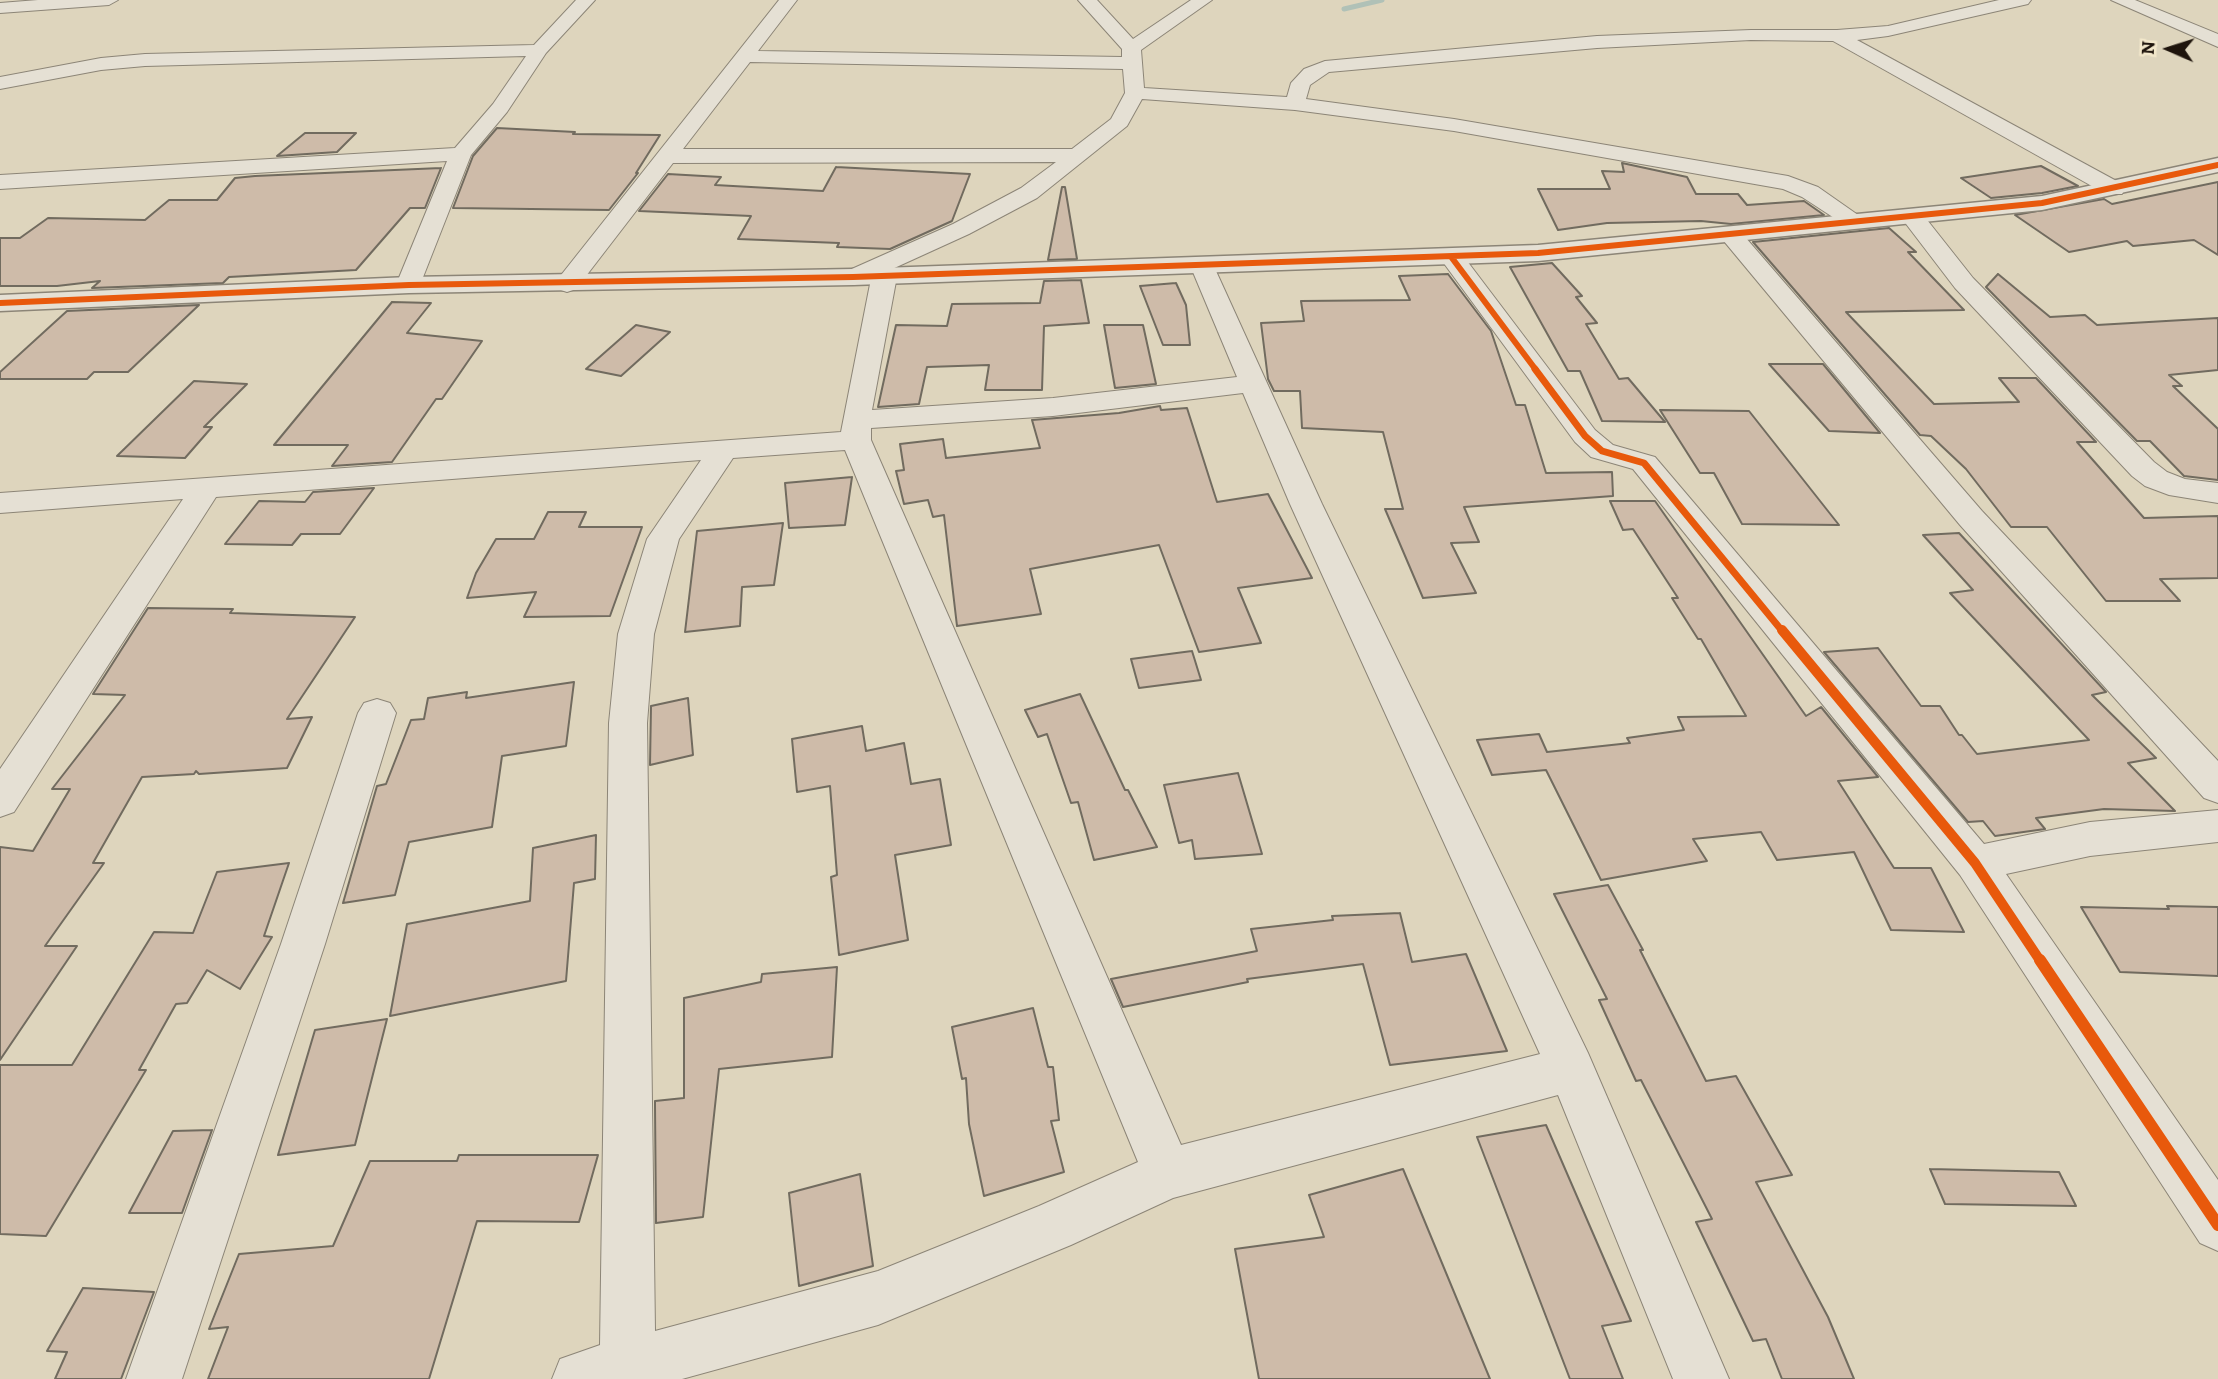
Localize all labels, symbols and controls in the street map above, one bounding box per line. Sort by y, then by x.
north arrow [2134,14,2204,84]
text: N [2135,40,2161,55]

